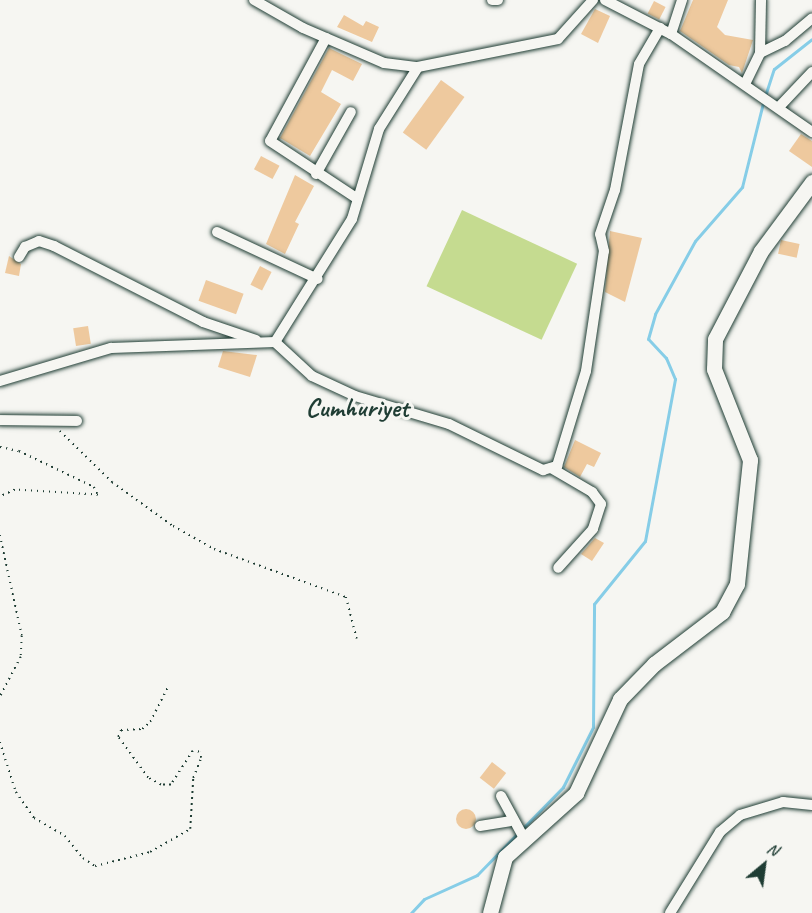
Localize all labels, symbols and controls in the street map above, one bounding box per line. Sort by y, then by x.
district label: Cumhuriyet [306,392,408,424]
north arrow [734,835,794,895]
text: N [764,838,782,860]

